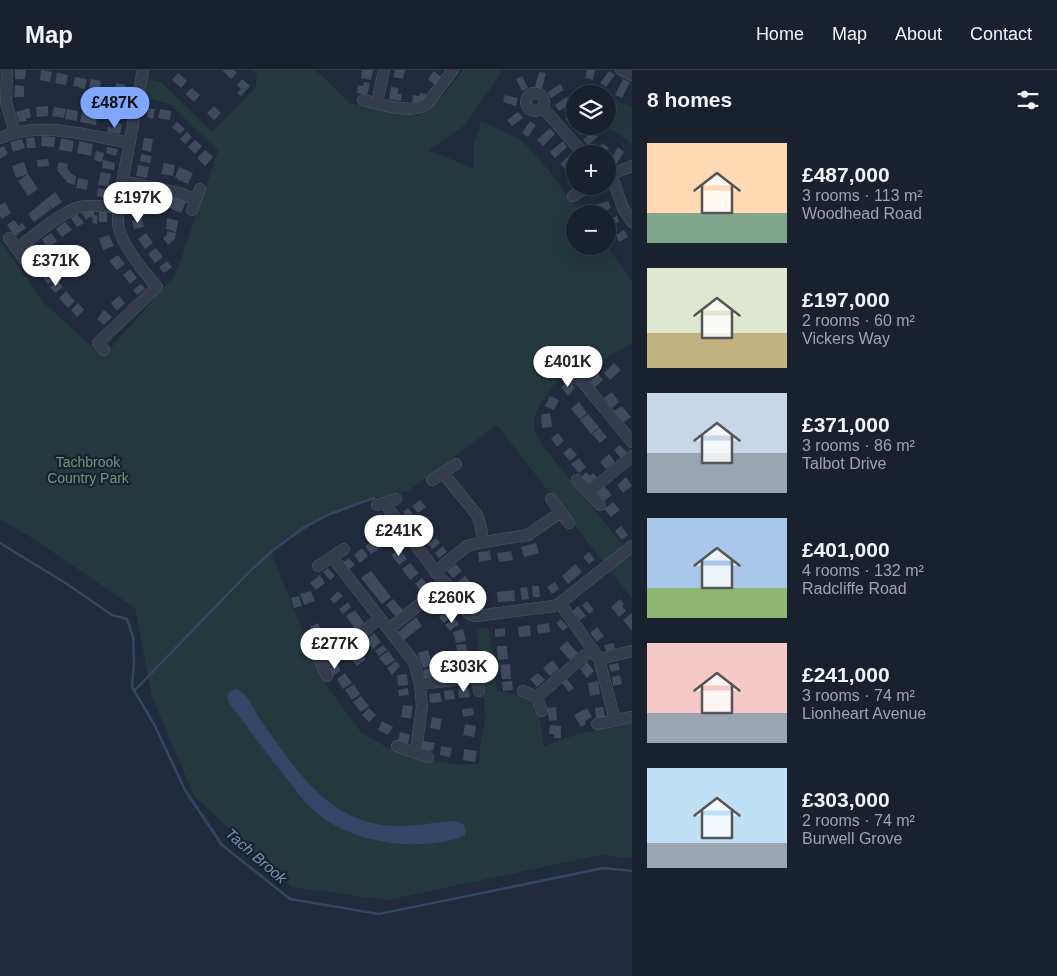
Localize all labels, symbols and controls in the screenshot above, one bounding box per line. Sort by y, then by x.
text: Map [25,21,73,48]
text: Home [756,24,804,44]
text: Map [832,24,867,44]
text: About [895,24,942,44]
text: Contact [970,24,1032,44]
map controls [566,85,616,255]
button: layers [566,85,616,135]
icon: filters [1014,86,1042,114]
pin: £487K [80,87,150,129]
text: 8 homes [647,88,732,111]
text: £487K [91,94,139,111]
button: + [566,145,616,195]
icon: home [687,163,747,223]
text: £487,000 [802,163,890,186]
pin: £197K [103,182,173,224]
text: 3 rooms · 113 m² [802,187,923,204]
text: £197K [114,189,162,206]
button: − [566,205,616,255]
text: Woodhead Road [802,205,922,222]
pin: £371K [21,244,91,287]
text: £371K [32,252,80,269]
icon: home [687,288,747,348]
text: £197,000 [802,288,890,311]
text: 2 rooms · 60 m² [802,312,915,329]
text: Vickers Way [802,330,890,347]
pin: £401K [533,346,603,388]
text: £401K [544,353,592,370]
icon: home [687,413,747,473]
text: £371,000 [802,413,890,436]
text: 3 rooms · 86 m² [802,437,915,454]
park label: Tachbrook Country Park [47,454,130,486]
text: Talbot Drive [802,455,886,472]
pin: £241K [364,514,434,557]
text: £241K [375,522,423,539]
icon: home [687,538,747,598]
text: £401,000 [802,538,890,561]
text: 4 rooms · 132 m² [802,562,924,579]
text: Radcliffe Road [802,580,907,597]
pin: £260K [417,582,487,624]
text: £260K [428,589,476,606]
pin: £277K [300,628,370,670]
text: £277K [311,635,359,652]
pin: £303K [429,650,499,693]
text: £303K [440,658,488,675]
icon: home [687,663,747,723]
text: £241,000 [802,663,890,686]
text: 3 rooms · 74 m² [802,687,915,704]
text: Lionheart Avenue [802,705,926,722]
icon: home [687,788,747,848]
text: £303,000 [802,788,890,811]
text: 2 rooms · 74 m² [802,812,915,829]
water label: Tach Brook [222,824,291,888]
text: Burwell Grove [802,830,902,847]

